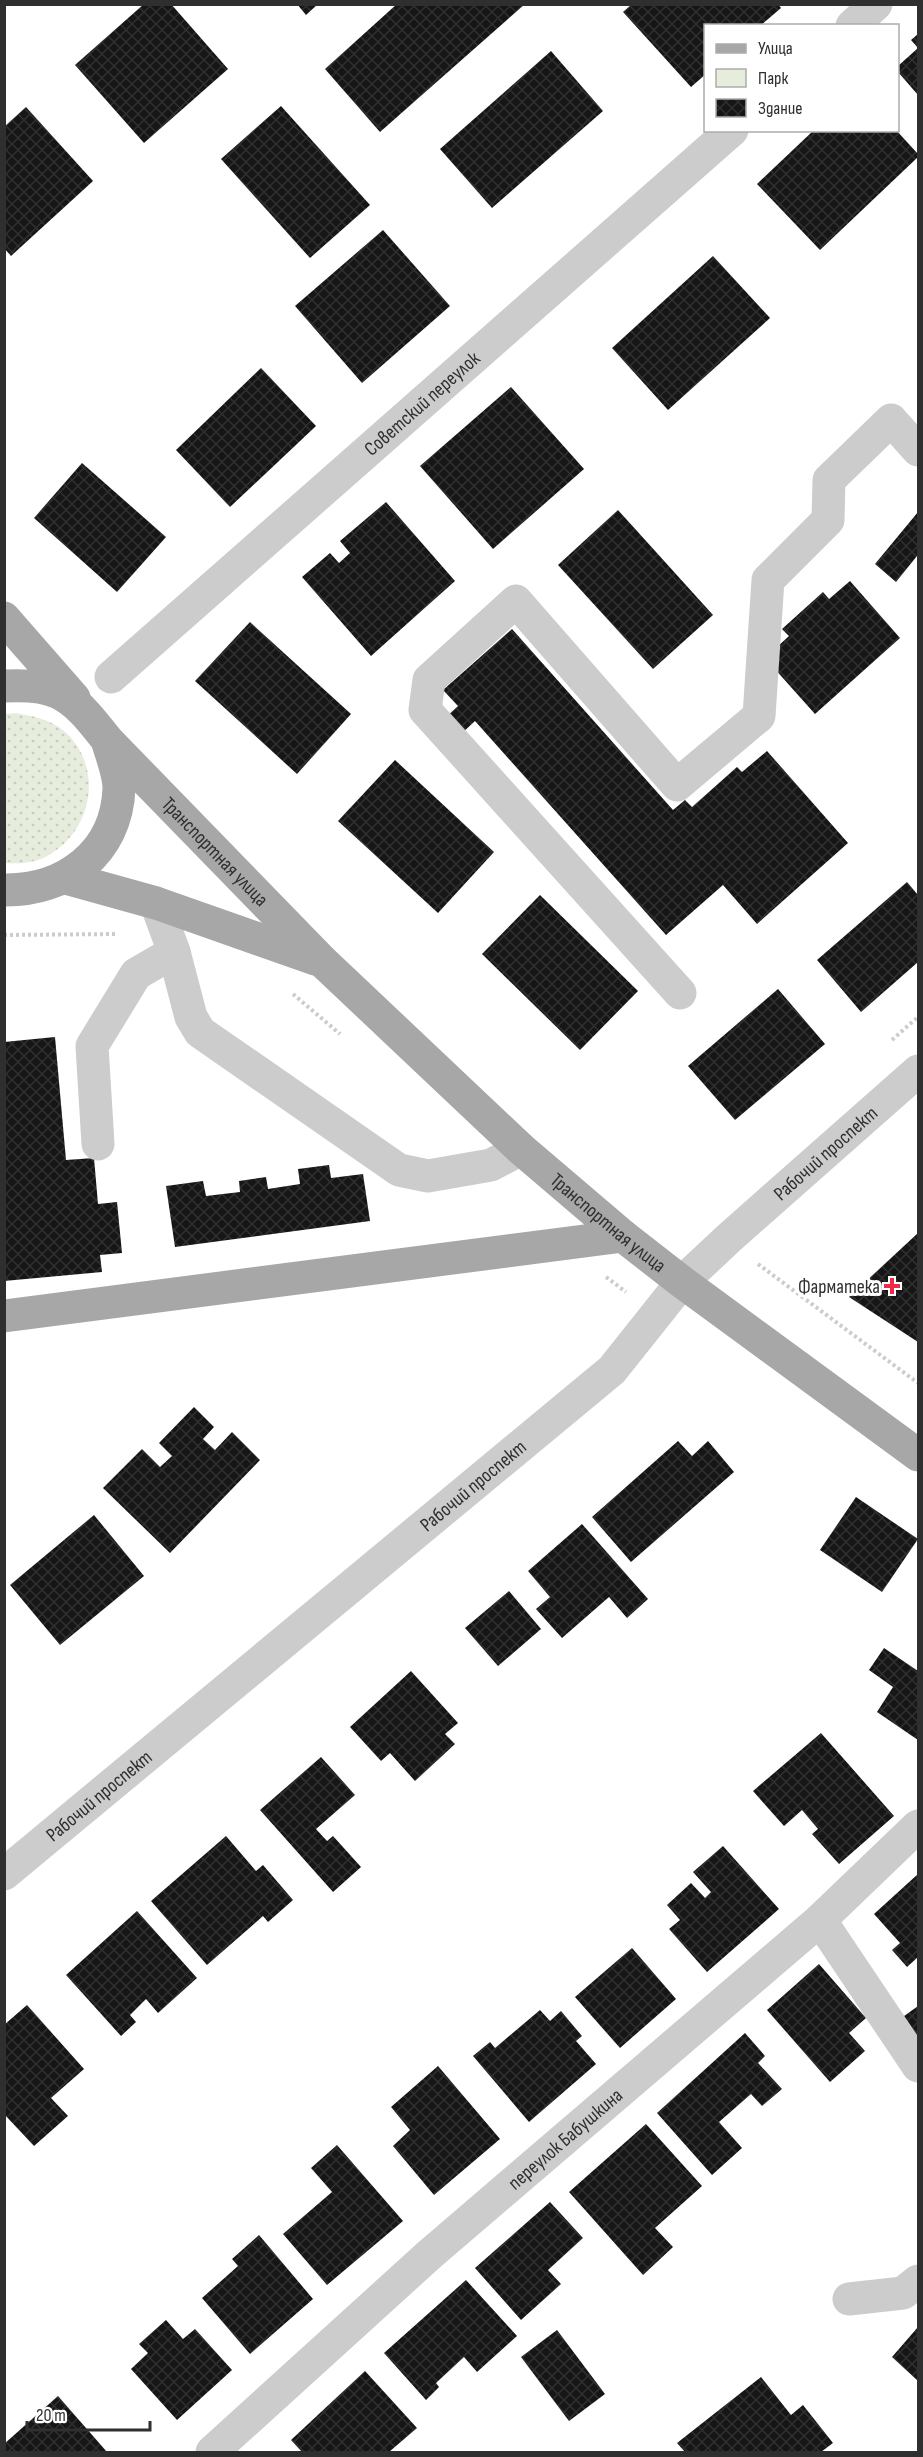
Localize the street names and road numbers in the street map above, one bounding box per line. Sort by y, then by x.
street label: Советский переулок [360,347,485,461]
street label: Транспортная улица [156,792,273,912]
street label: Рабочий проспект [769,1101,883,1206]
street label: Транспортная улица [545,1168,670,1278]
street label: Рабочий проспект [416,1435,531,1537]
street label: Рабочий проспект [41,1745,157,1847]
street label: переулок Бабушкина [503,2084,628,2195]

